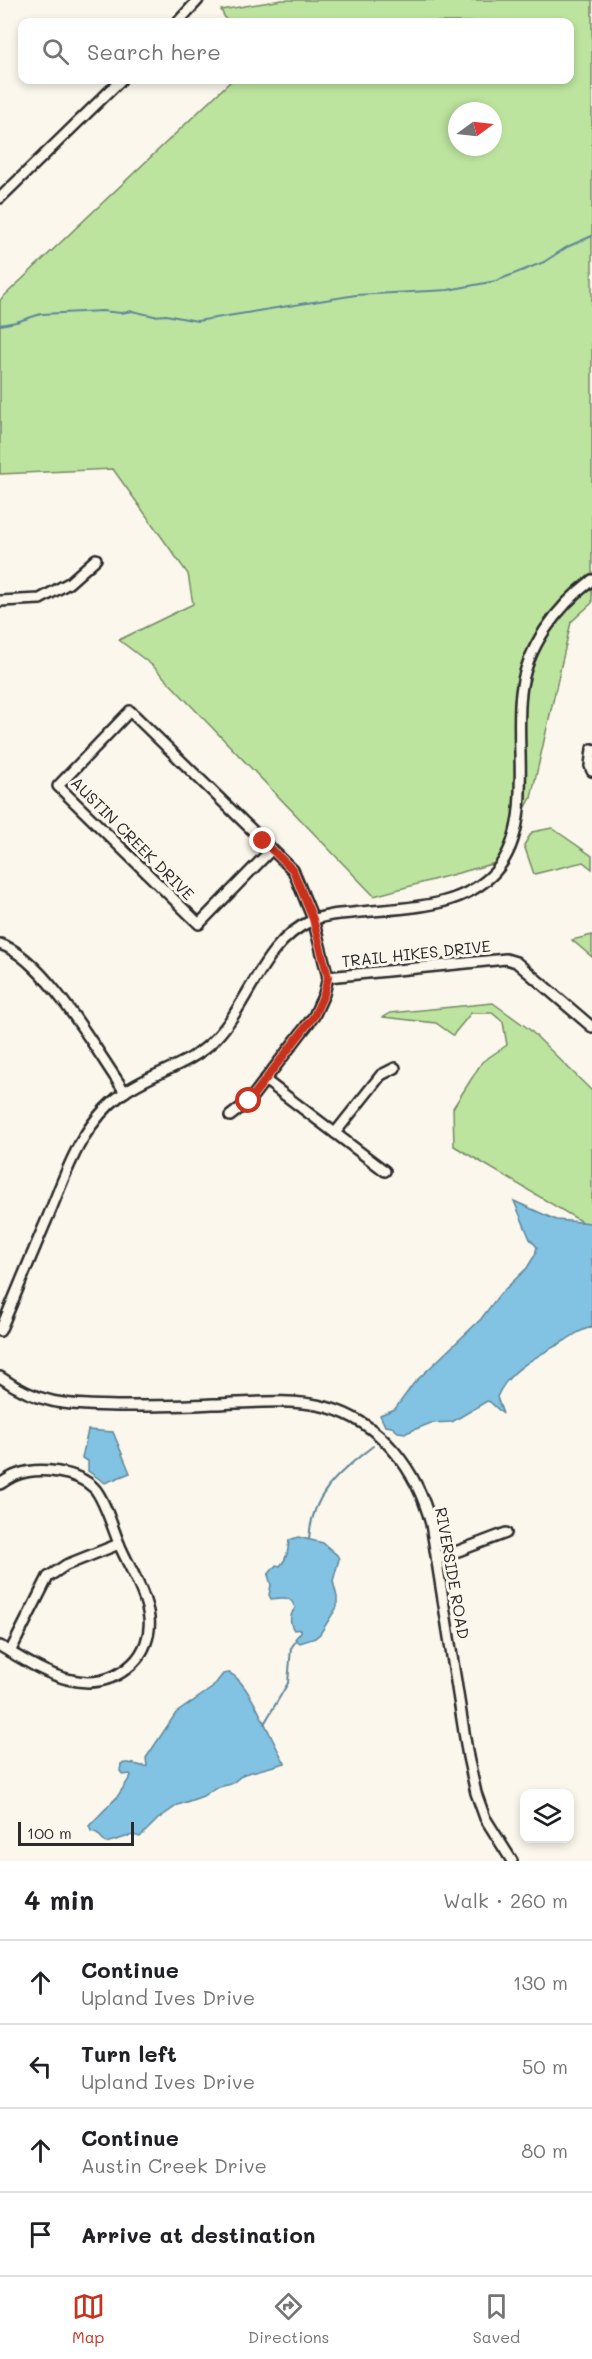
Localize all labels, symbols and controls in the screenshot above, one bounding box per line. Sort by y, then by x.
search box [18,18,574,84]
icon: search [39,35,72,68]
text: Search here [87,37,221,66]
north arrow [448,102,502,156]
street label: AUSTIN CREEK DRIVE [67,772,199,904]
route end [249,827,275,853]
street label: TRAIL HIKES DRIVE [340,935,492,971]
route start [235,1087,261,1113]
street label: RIVERSIDE ROAD [431,1506,475,1640]
map controls [520,1789,574,1843]
button: layers [520,1789,574,1843]
scale bar [18,1819,134,1846]
text: 100 m [27,1822,72,1843]
text: 4 min [24,1883,94,1917]
text: Walk · 260 m [443,1887,568,1913]
text: Continue [81,1955,179,1984]
icon: ahead [24,1966,57,1999]
text: 130 m [513,1969,568,1995]
text: Upland Ives Drive [81,1984,255,2010]
text: Turn left [81,2039,177,2068]
icon: left [24,2050,57,2083]
text: 50 m [522,2053,568,2079]
text: Upland Ives Drive [81,2068,255,2094]
text: Continue [81,2123,179,2152]
icon: ahead [24,2134,57,2167]
text: 80 m [521,2137,568,2163]
text: Austin Creek Drive [81,2152,267,2178]
icon: arrive [24,2218,57,2251]
text: Arrive at destination [81,2220,316,2249]
tab: Map [72,2290,105,2347]
tab: Directions [248,2290,329,2347]
tab: Saved [473,2290,520,2347]

